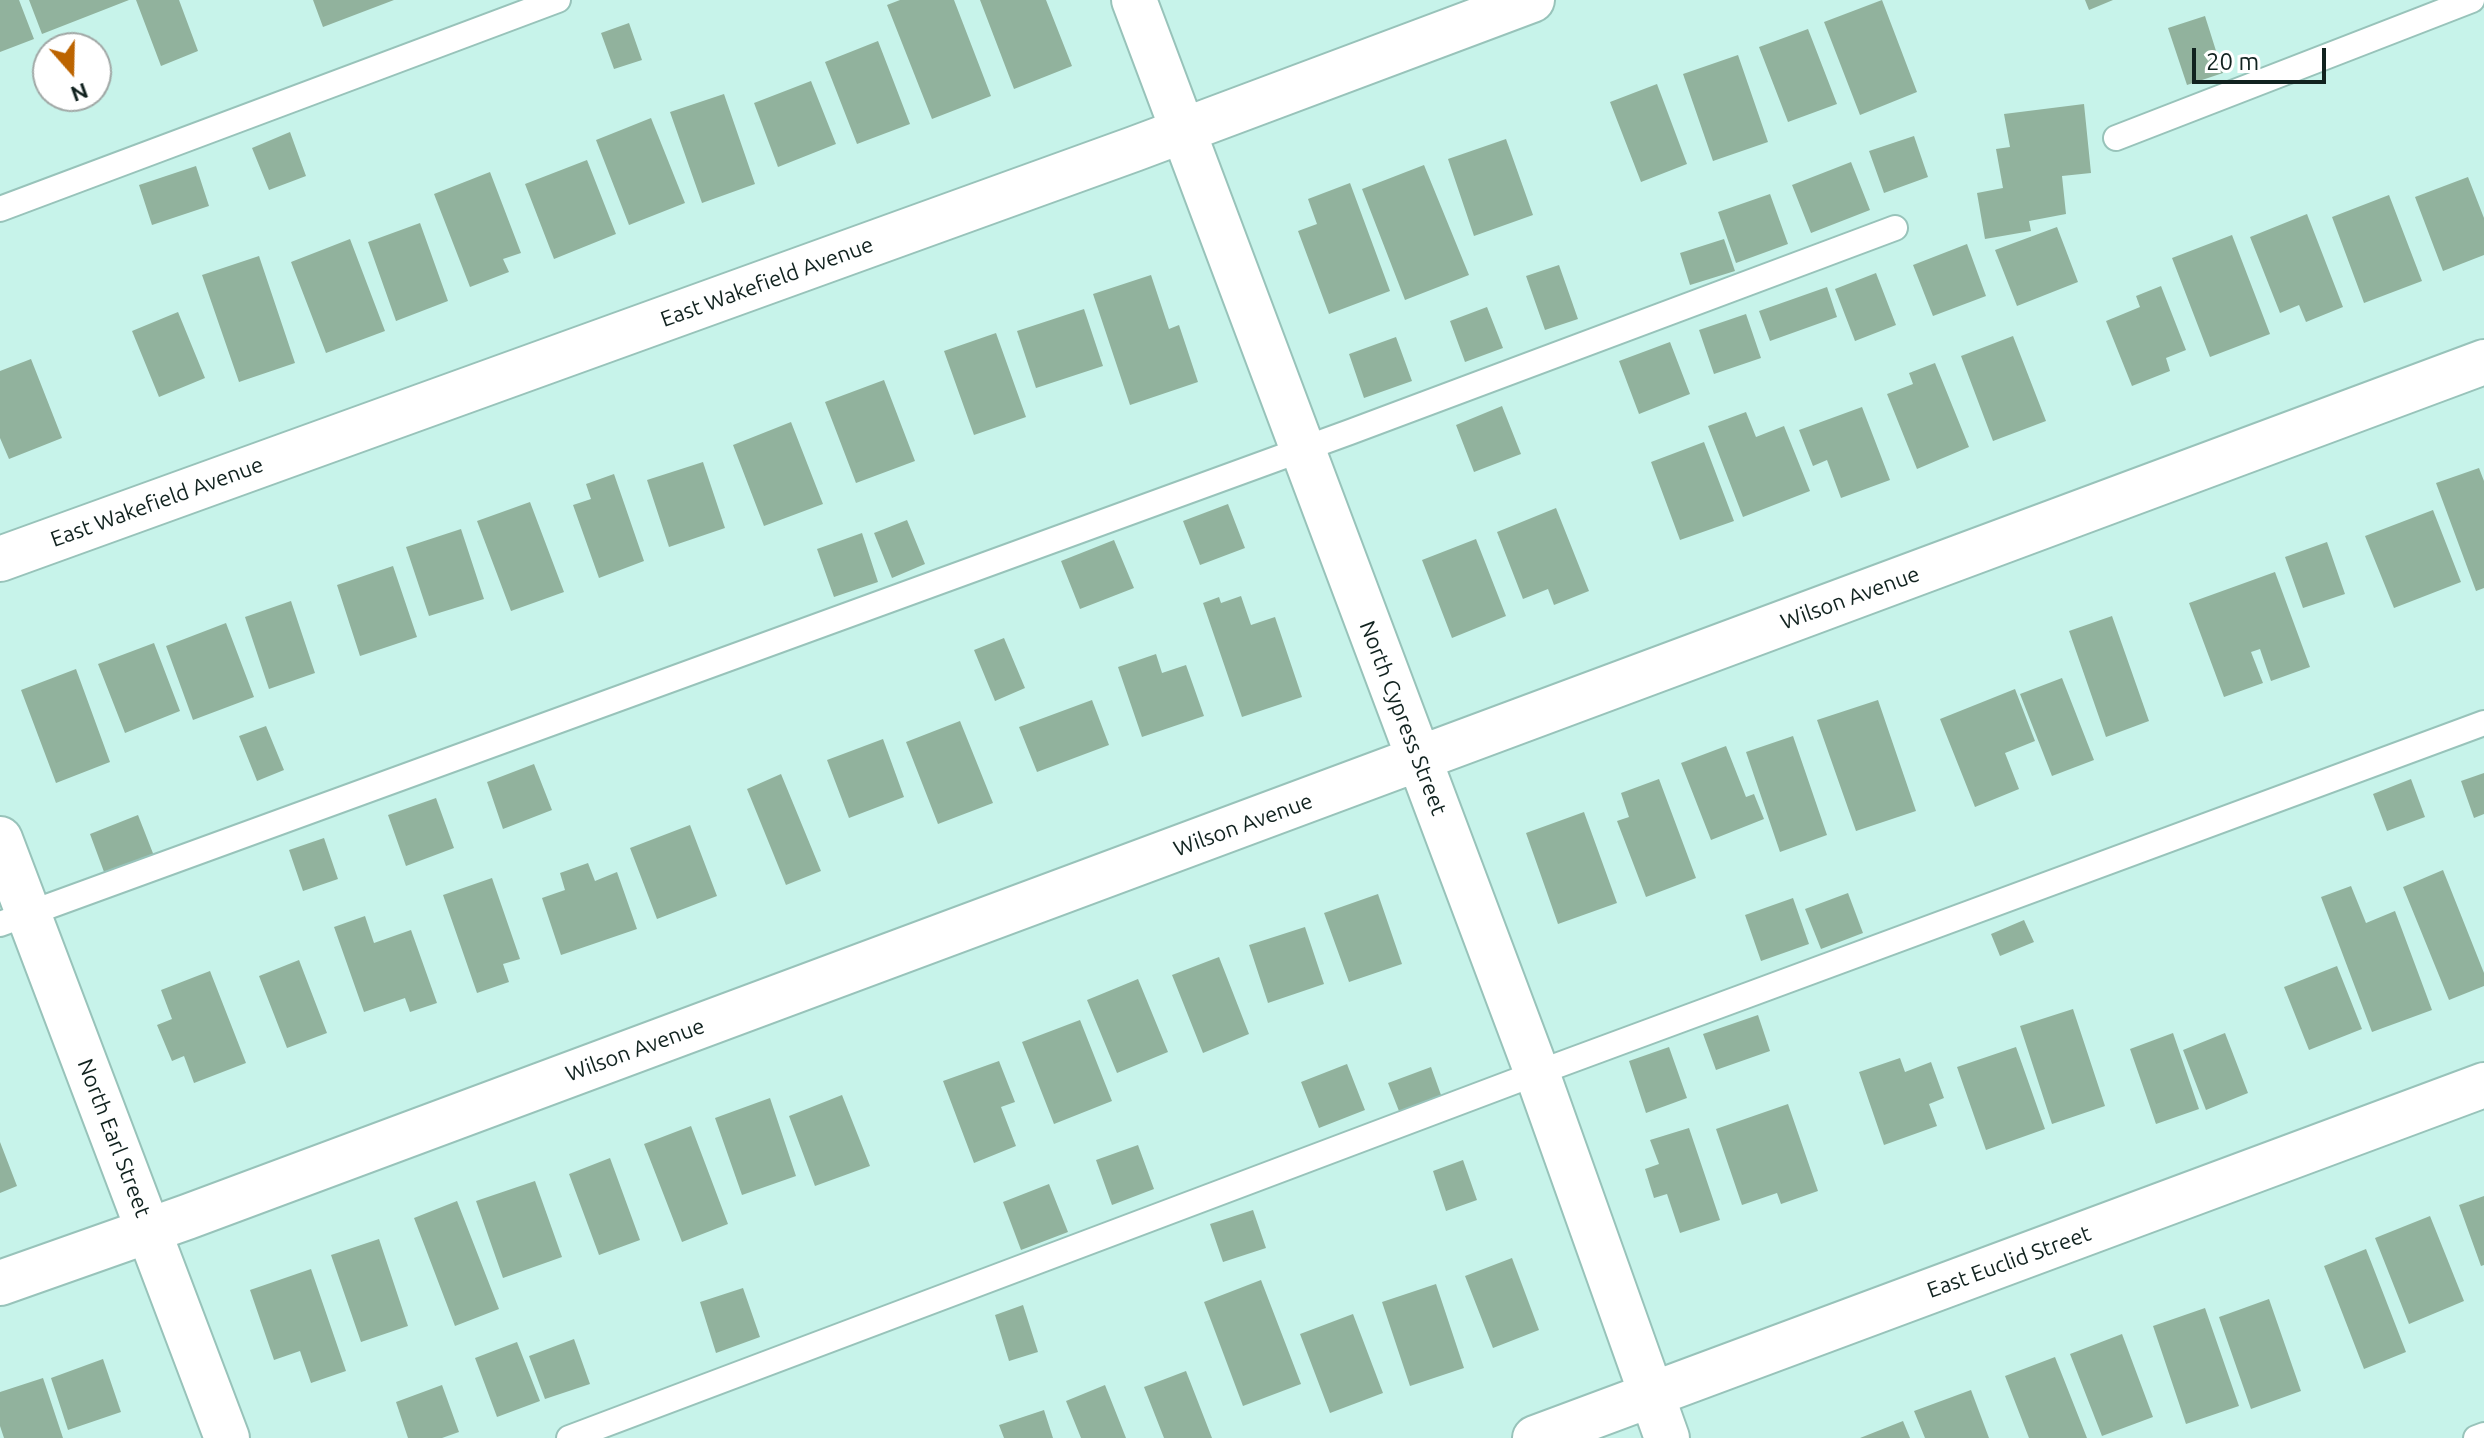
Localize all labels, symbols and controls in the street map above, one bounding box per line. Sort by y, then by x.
north arrow [32,32,112,112]
scale bar [2196,32,2330,82]
text: 20 m [2206,48,2259,75]
text: N [68,79,92,108]
street label: East Wakefield Avenue [657,231,877,333]
street label: East Wakefield Avenue [47,451,267,553]
street label: Wilson Avenue [1777,561,1923,635]
street label: North Cypress Street [1354,617,1452,819]
street label: Wilson Avenue [1170,788,1316,862]
street label: Wilson Avenue [562,1013,708,1087]
street label: North Earl Street [72,1055,156,1221]
street label: East Euclid Street [1924,1220,2094,1304]

